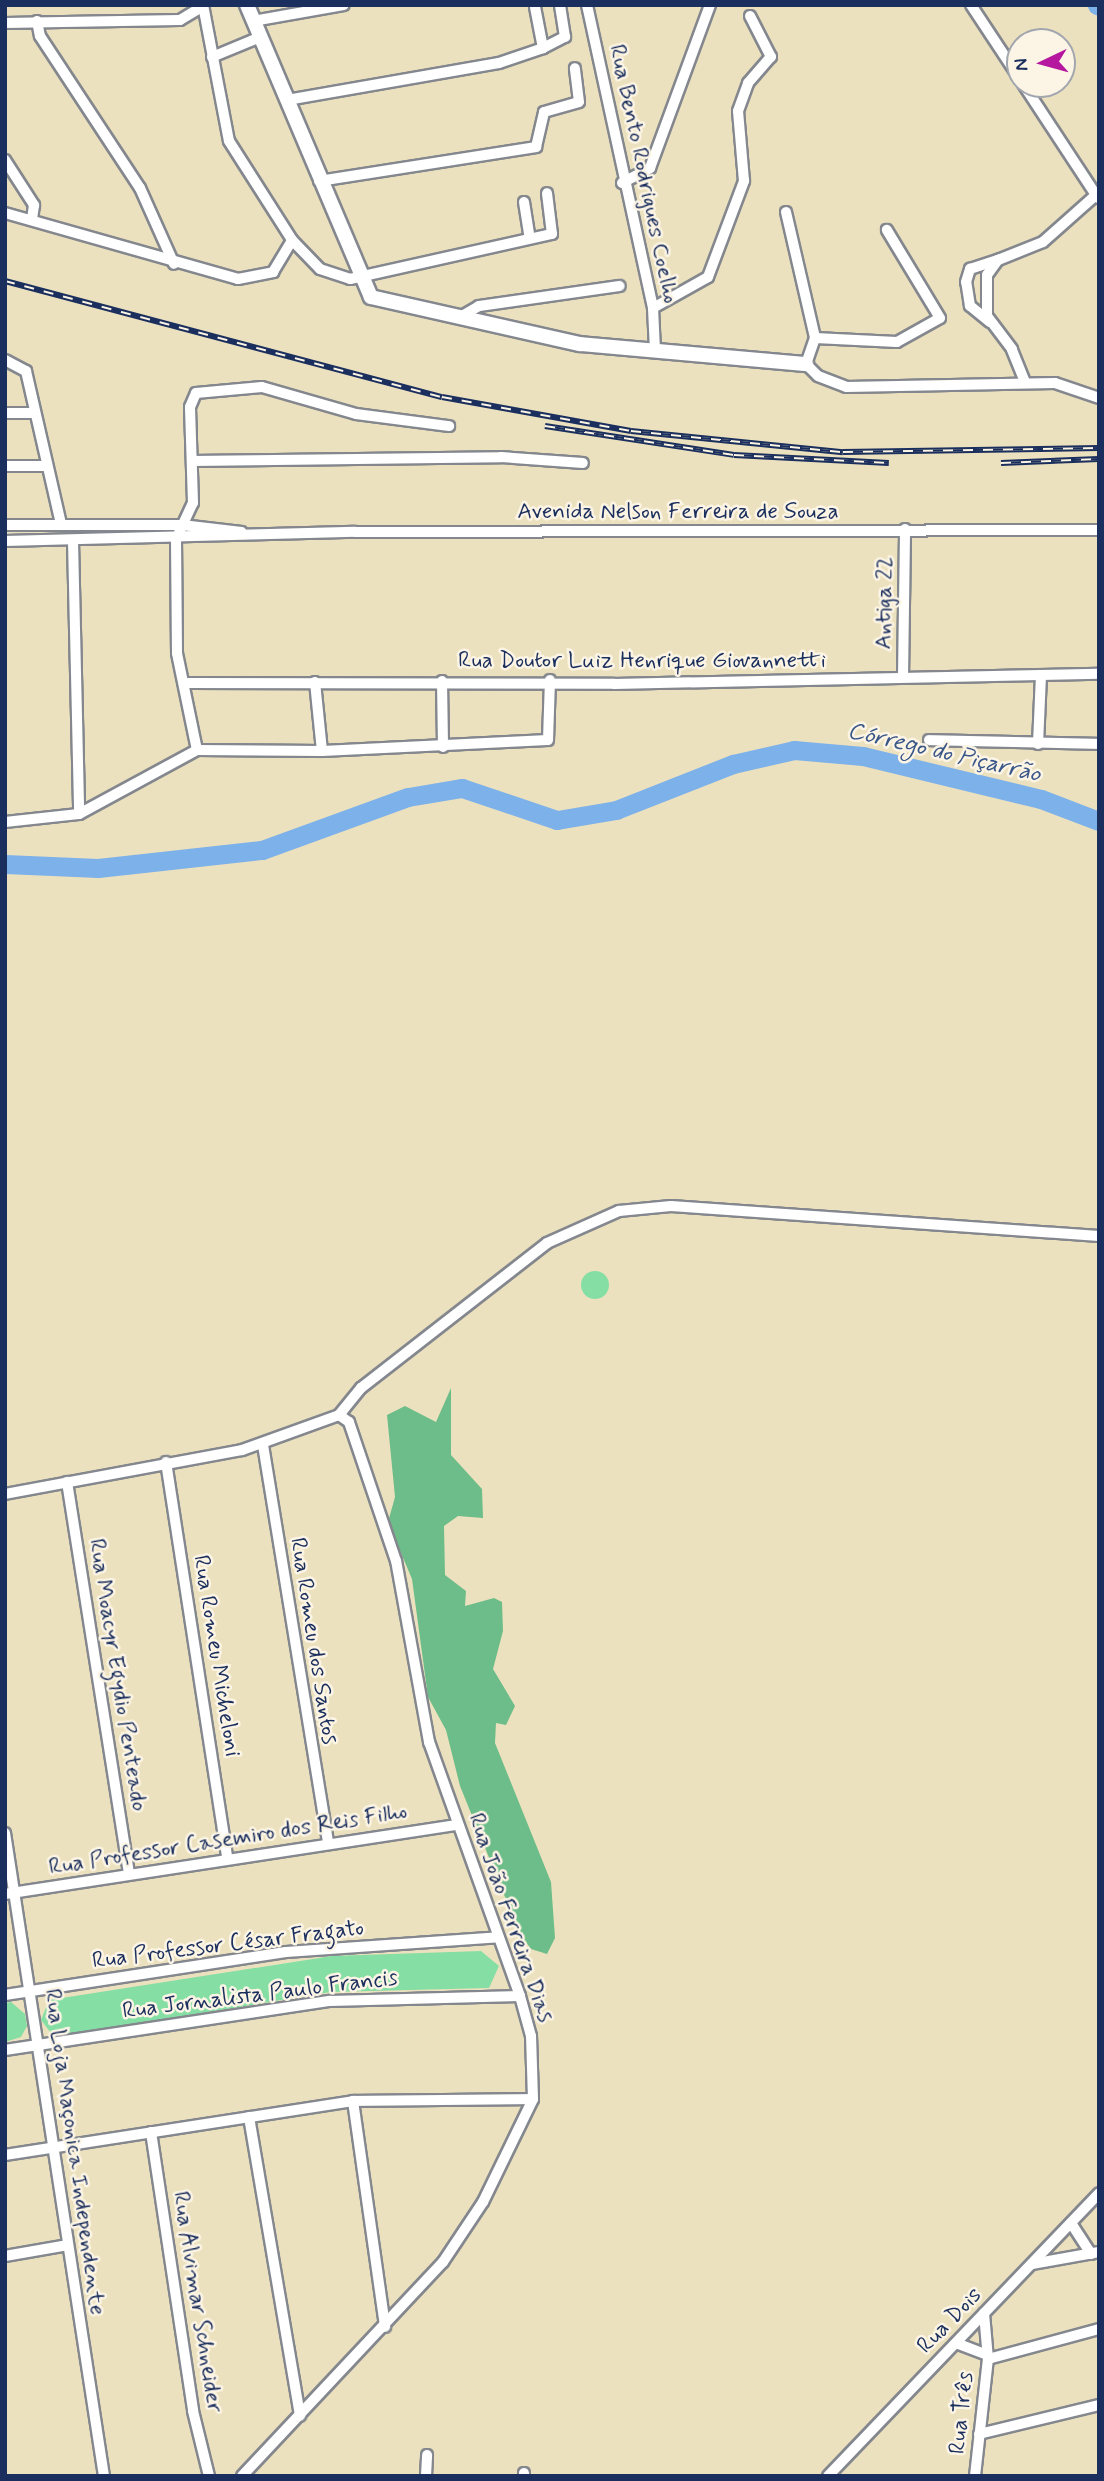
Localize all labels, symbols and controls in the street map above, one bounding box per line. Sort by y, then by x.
north arrow [1006,28,1076,98]
street label: Rua Bento Rodrigues Coelho [602,40,684,308]
text: N [1009,57,1035,72]
street label: Avenida Nelson Ferreira de Souza [517,498,839,526]
street label: Antiga 22 [870,556,900,650]
street label: Rua Doutor Luiz Henrique Giovannetti [458,647,826,675]
water label: Córrego do Piçarrão [844,717,1044,789]
street label: Rua Romeu dos Santos [282,1531,344,1751]
street label: Rua Moacyr Egydio Penteado [82,1536,152,1814]
street label: Rua Romeu Micheloni [186,1551,246,1761]
street label: Rua Professor Casemiro dos Reis Filho [44,1798,412,1882]
street label: Rua João Ferreira Dias [461,1809,559,2027]
street label: Rua Professor César Fragato [87,1914,369,1976]
street label: Rua Jornalista Paulo Francis [121,1964,399,2026]
street label: Rua Loja Maçonica Independente [37,1986,111,2318]
street label: Rua Alvimar Schneider [166,2188,228,2416]
street label: Rua Dois [911,2282,989,2360]
street label: Rua Três [944,2370,980,2456]

